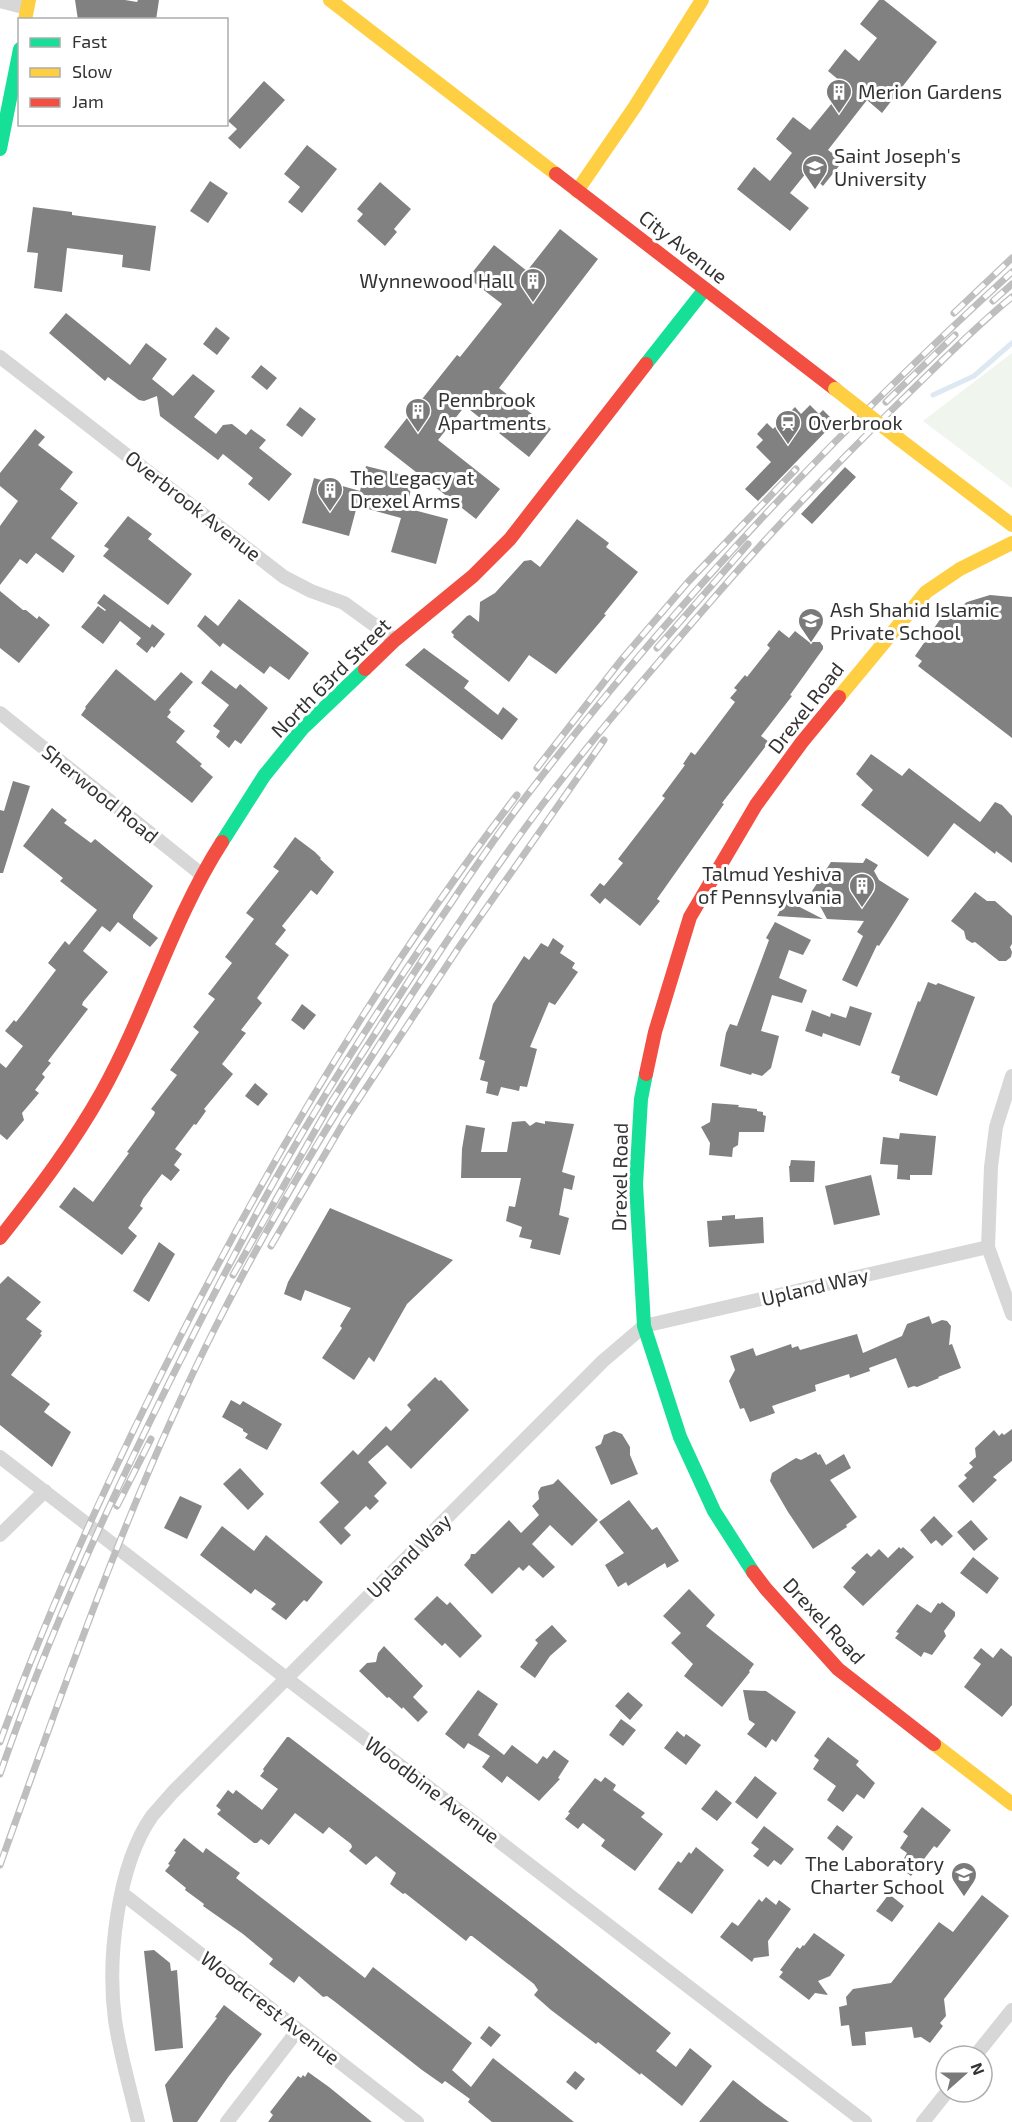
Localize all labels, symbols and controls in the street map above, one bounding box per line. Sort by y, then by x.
legend [18,18,228,126]
text: Fast [72,30,107,52]
text: Slow [72,60,113,82]
building icon: Merion Gardens [824,77,854,115]
place label: Merion Gardens [858,79,1002,103]
text: Jam [72,90,104,112]
place label: Saint Joseph's University [834,143,961,190]
school or university icon: Saint Joseph's University [800,153,830,191]
street label: City Avenue [635,204,732,288]
building icon: Wynnewood Hall [518,266,548,304]
place label: Wynnewood Hall [359,268,514,292]
place label: Pennbrook Apartments [438,387,546,434]
building icon: Pennbrook Apartments [403,396,433,434]
station icon: Overbrook [773,408,803,446]
place label: Overbrook [808,410,903,434]
street label: Overbrook Avenue [121,445,266,566]
place label: The Legacy at Drexel Arms [350,465,475,512]
building icon: The Legacy at Drexel Arms [315,475,345,513]
place label: Ash Shahid Islamic Private School [830,597,1000,644]
school or university icon: Ash Shahid Islamic Private School [796,606,826,644]
street label: North 63rd Street [266,612,395,742]
street label: Drexel Road [762,657,848,758]
street label: Sherwood Road [38,739,164,847]
place label: Talmud Yeshiva of Pennsylvania [698,861,842,908]
building icon: Talmud Yeshiva of Pennsylvania [847,871,877,909]
street label: Drexel Road [606,1122,632,1232]
street label: Upland Way [759,1262,871,1310]
street label: Upland Way [361,1508,456,1602]
street label: Drexel Road [779,1572,871,1668]
street label: Woodbine Avenue [360,1731,505,1848]
place label: The Laboratory Charter School [805,1851,944,1898]
school or university icon: The Laboratory Charter School [949,1860,979,1898]
street label: Woodcrest Avenue [196,1945,345,2069]
north arrow [934,2044,994,2104]
text: N [968,2060,989,2077]

